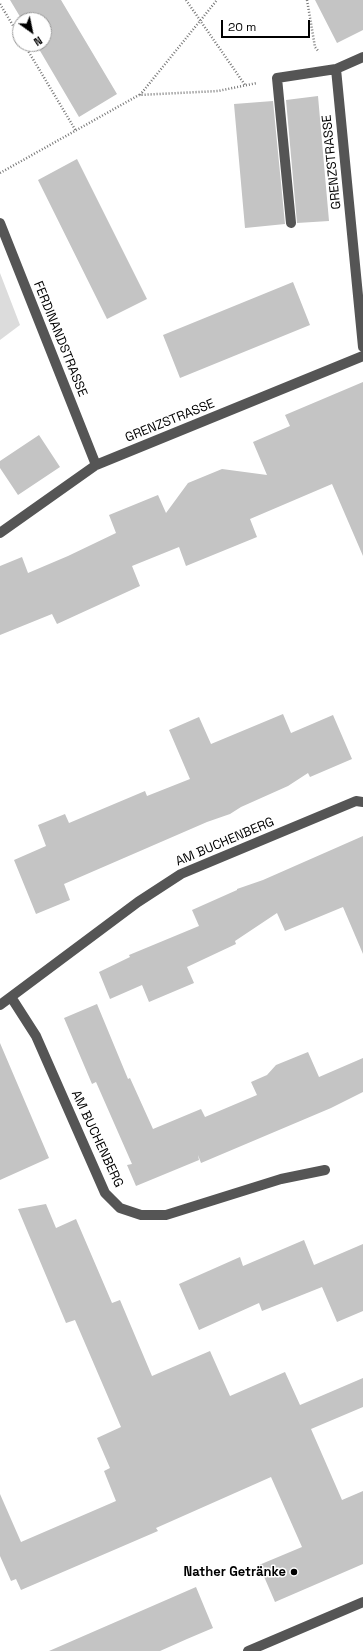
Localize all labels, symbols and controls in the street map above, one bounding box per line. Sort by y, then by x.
north arrow [12,12,52,52]
scale bar [223,12,312,38]
text: 20 m [228,19,256,35]
text: N [31,33,45,49]
street label: GRENZSTRASSE [319,114,345,210]
street label: FERDINANDSTRASSE [30,279,90,399]
street label: GRENZSTRASSE [123,396,217,446]
street label: AM BUCHENBERG [173,814,277,870]
street label: AM BUCHENBERG [68,1088,126,1190]
place label: Nather Getränke [184,1564,286,1580]
marker: Nather Getränke [289,1567,299,1577]

